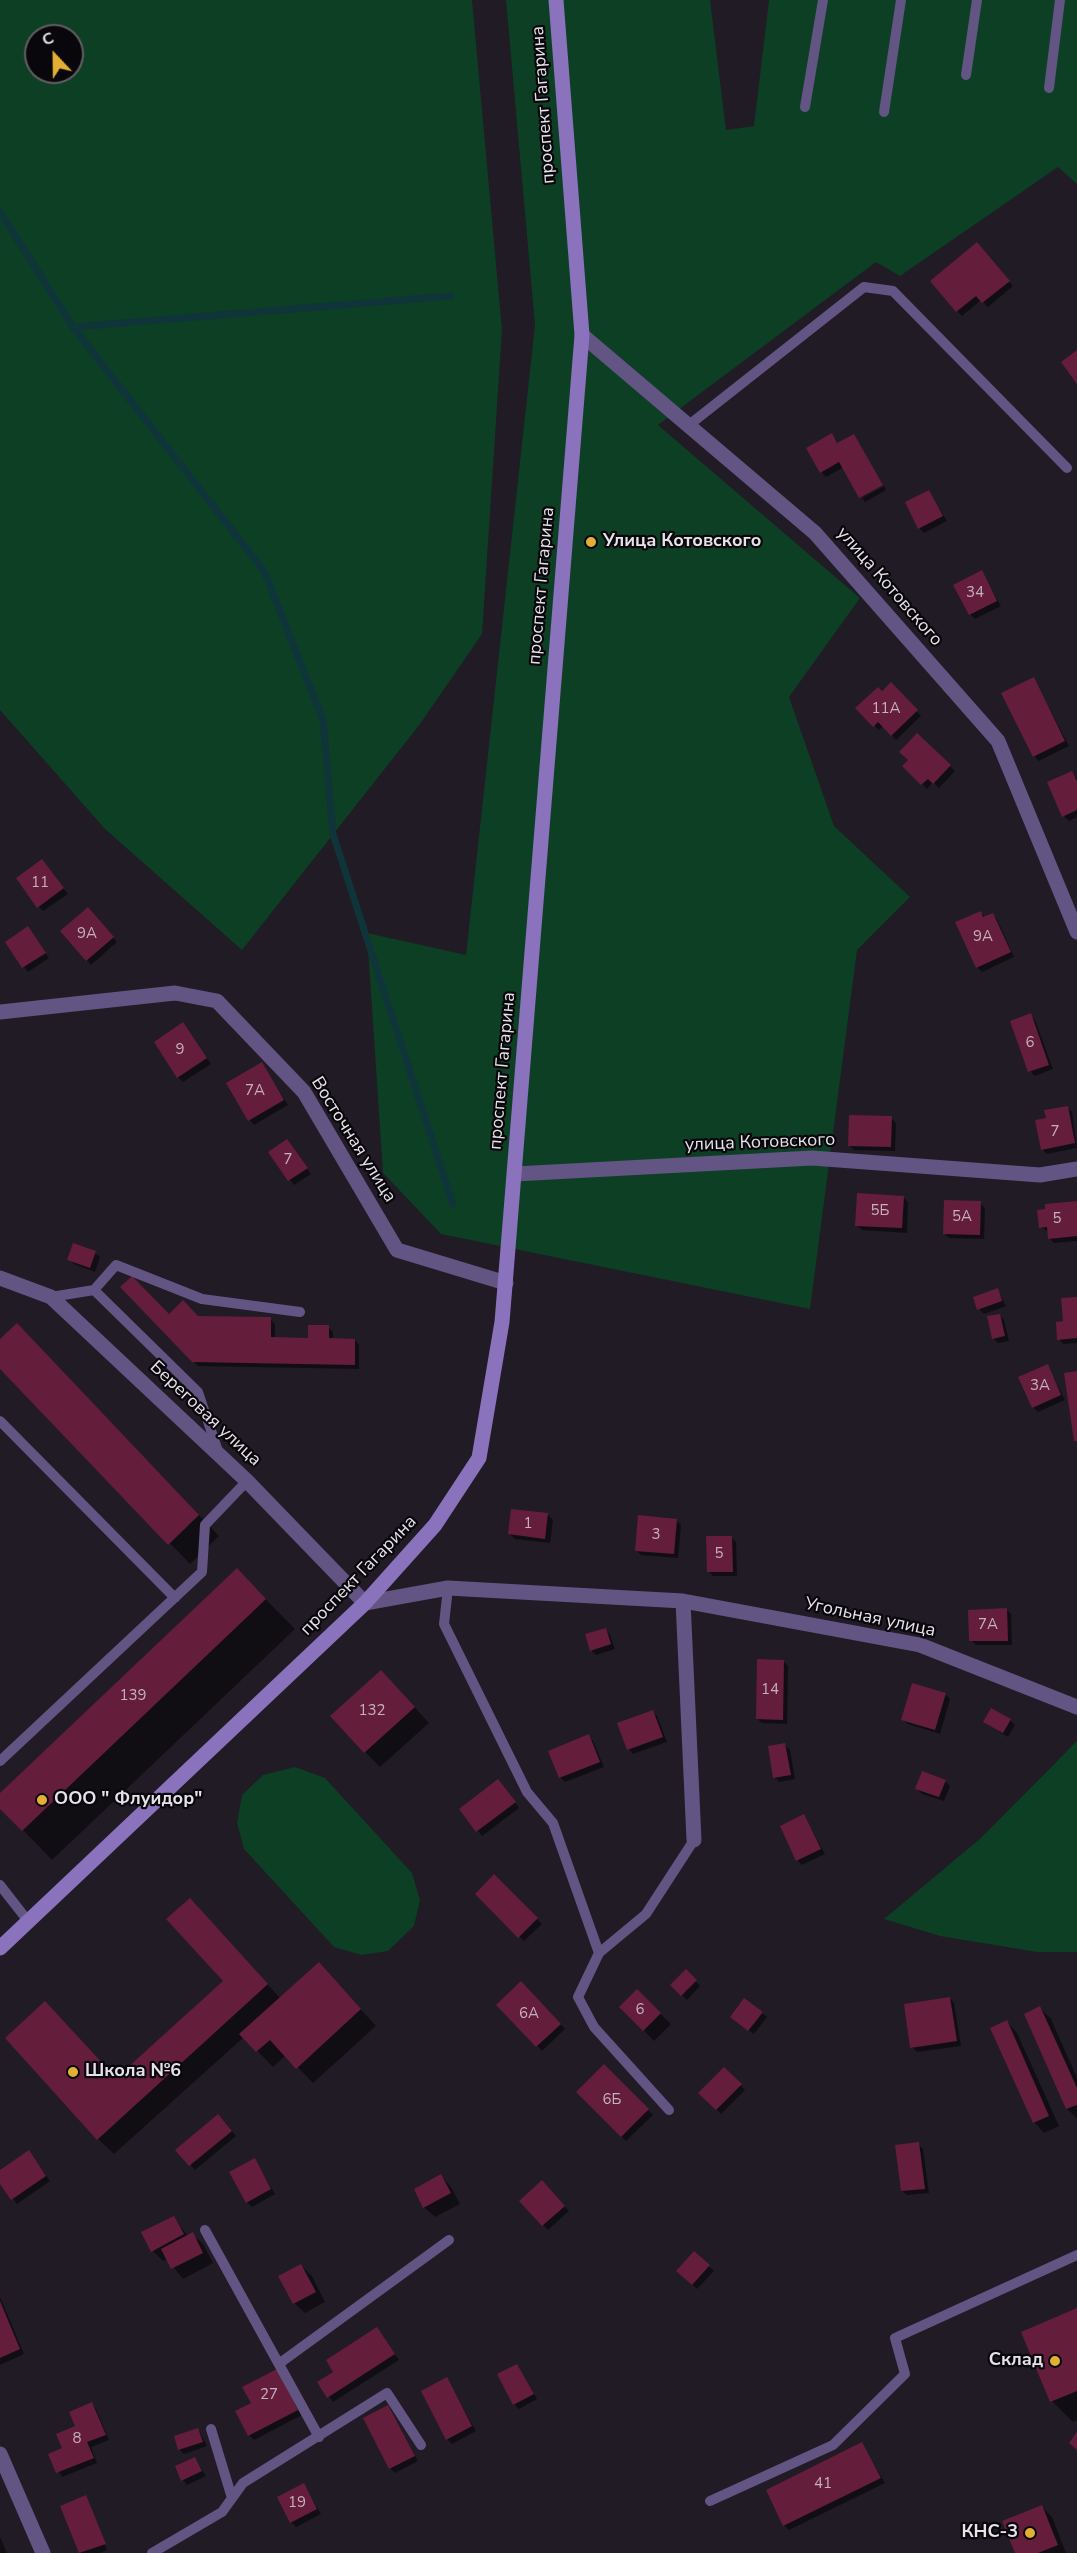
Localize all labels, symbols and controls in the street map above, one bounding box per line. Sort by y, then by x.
north arrow [24,24,84,84]
street label: проспект Гагарина [528,25,560,185]
text: С [39,27,57,51]
street label: проспект Гагарина [524,506,560,666]
street label: улица Котовского [831,523,947,651]
place label: Улица Котовского [603,531,761,553]
marker: Улица Котовского [584,535,598,549]
house number: 34 [966,584,984,602]
house number: 11А [872,700,900,718]
house number: 11 [31,874,49,892]
house number: 9А [77,925,97,943]
house number: 9А [973,928,993,946]
street label: проспект Гагарина [485,991,521,1151]
house number: 6 [1026,1034,1034,1052]
house number: 9 [176,1041,184,1059]
street label: Восточная улица [306,1073,400,1207]
house number: 7А [245,1082,265,1100]
house number: 7 [1051,1123,1059,1141]
street label: улица Котовского [684,1130,836,1156]
house number: 7 [284,1151,292,1169]
house number: 5Б [871,1202,889,1220]
house number: 5А [952,1208,972,1226]
house number: 5 [1053,1210,1061,1228]
street label: Береговая улица [145,1357,265,1471]
house number: 3А [1030,1377,1050,1395]
street label: проспект Гагарина [296,1512,422,1640]
house number: 1 [524,1515,532,1533]
house number: 3 [652,1526,660,1544]
house number: 5 [715,1545,723,1563]
street label: Угольная улица [803,1594,937,1642]
house number: 7А [978,1616,998,1634]
house number: 14 [761,1681,779,1699]
house number: 139 [120,1687,146,1705]
house number: 132 [359,1702,385,1720]
place label: ООО " Флуидор" [54,1789,202,1811]
marker: ООО " Флуидор" [35,1793,49,1807]
house number: 6 [636,2001,644,2019]
house number: 6А [519,2005,539,2023]
place label: Школа №6 [85,2061,181,2083]
marker: Школа №6 [66,2065,80,2079]
house number: 6Б [603,2091,621,2109]
place label: Склад [989,2350,1043,2372]
marker: Склад [1048,2354,1062,2368]
house number: 27 [260,2386,278,2404]
house number: 8 [73,2430,81,2448]
house number: 41 [814,2475,832,2493]
house number: 19 [288,2494,306,2512]
place label: КНС-3 [961,2522,1018,2544]
marker: КНС-3 [1023,2526,1037,2540]

